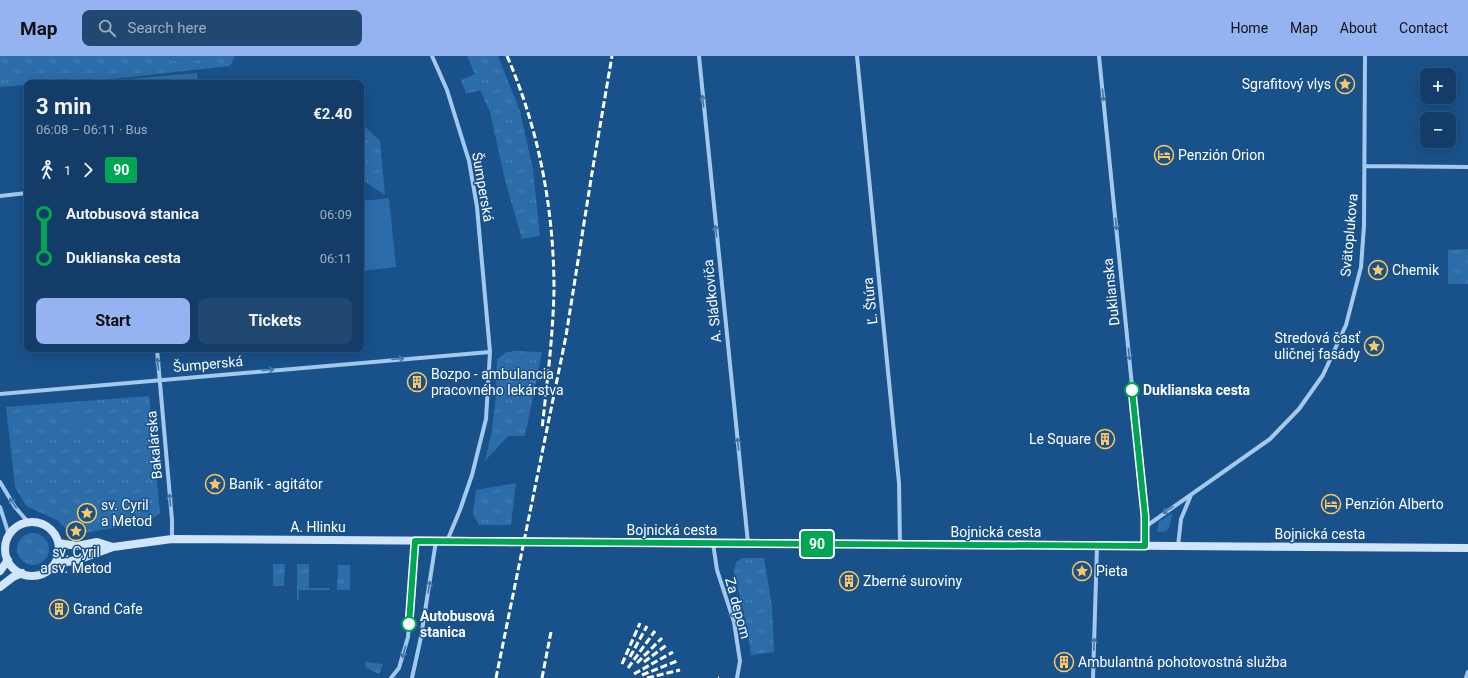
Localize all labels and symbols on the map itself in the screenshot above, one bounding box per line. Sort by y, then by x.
place icon: Sgrafitový vlys [1334,73,1356,95]
place label: Sgrafitový vlys [1242,76,1331,92]
one-way arrow [1099,88,1106,101]
one-way arrow [700,95,707,108]
hotel icon: Penzión Orion [1153,144,1175,166]
place label: Penzión Orion [1178,147,1265,163]
street label: Šumperská [469,151,498,223]
street label: Svätoplukova [1337,193,1361,277]
one-way arrow [1112,217,1119,230]
one-way arrow [713,225,720,238]
street label: Duklianska [1099,257,1123,327]
street label: A. Sládkoviča [700,259,724,343]
place icon: Chemik [1367,259,1389,281]
place label: Chemik [1392,262,1440,278]
street label: Ľ. Štúra [859,277,880,326]
place label: Stredová časť uličnej fasády [1274,330,1361,362]
place icon: Stredová časť uličnej fasády [1363,335,1385,357]
one-way arrow [1125,347,1132,360]
street label: Šumperská [172,352,244,375]
one-way arrow [391,356,404,363]
one-way arrow [155,358,162,371]
one-way arrow [261,366,274,374]
place label: Bozpo - ambulancia pracovného lekárstva [431,366,564,398]
building icon: Bozpo - ambulancia pracovného lekárstva [406,371,428,393]
marker: Duklianska cesta [1124,382,1140,398]
place label: Duklianska cesta [1143,382,1251,398]
street label: Bakalárska [143,410,165,480]
building icon: Le Square [1094,428,1116,450]
place label: Le Square [1029,431,1091,447]
one-way arrow [734,438,742,451]
place icon: Baník - agitátor [204,473,226,495]
place label: Baník - agitátor [229,476,323,492]
hotel icon: Penzión Alberto [1320,493,1342,515]
one-way arrow [166,494,173,507]
place label: Penzión Alberto [1345,496,1444,512]
one-way arrow [8,497,16,509]
place label: sv. Cyril a Metod [101,497,152,529]
place icon: sv. Cyril a Metod [76,502,98,524]
one-way arrow [1163,506,1174,514]
street label: A. Hlinku [290,519,346,535]
place icon: sv. Cyril a sv. Metod [65,520,87,542]
street label: Bojnická cesta [627,522,717,538]
street label: Bojnická cesta [951,524,1041,540]
street label: Bojnická cesta [1275,526,1365,542]
line badge: 90 [799,531,835,557]
place label: sv. Cyril a sv. Metod [40,544,112,576]
place icon: Pieta [1071,560,1093,582]
place label: Pieta [1096,563,1128,579]
building icon: Zberné suroviny [838,570,860,592]
place label: Zberné suroviny [863,573,962,589]
street label: Za depom [722,576,754,640]
one-way arrow [425,581,433,594]
building icon: Grand Cafe [48,598,70,620]
place label: Grand Cafe [73,601,143,617]
place label: Autobusová stanica [420,608,495,640]
marker: Autobusová stanica [401,616,417,632]
one-way arrow [1090,638,1098,651]
one-way arrow [399,645,407,658]
building icon: Ambulantná pohotovostná služba [1053,651,1075,673]
place label: Ambulantná pohotovostná služba [1078,654,1287,670]

